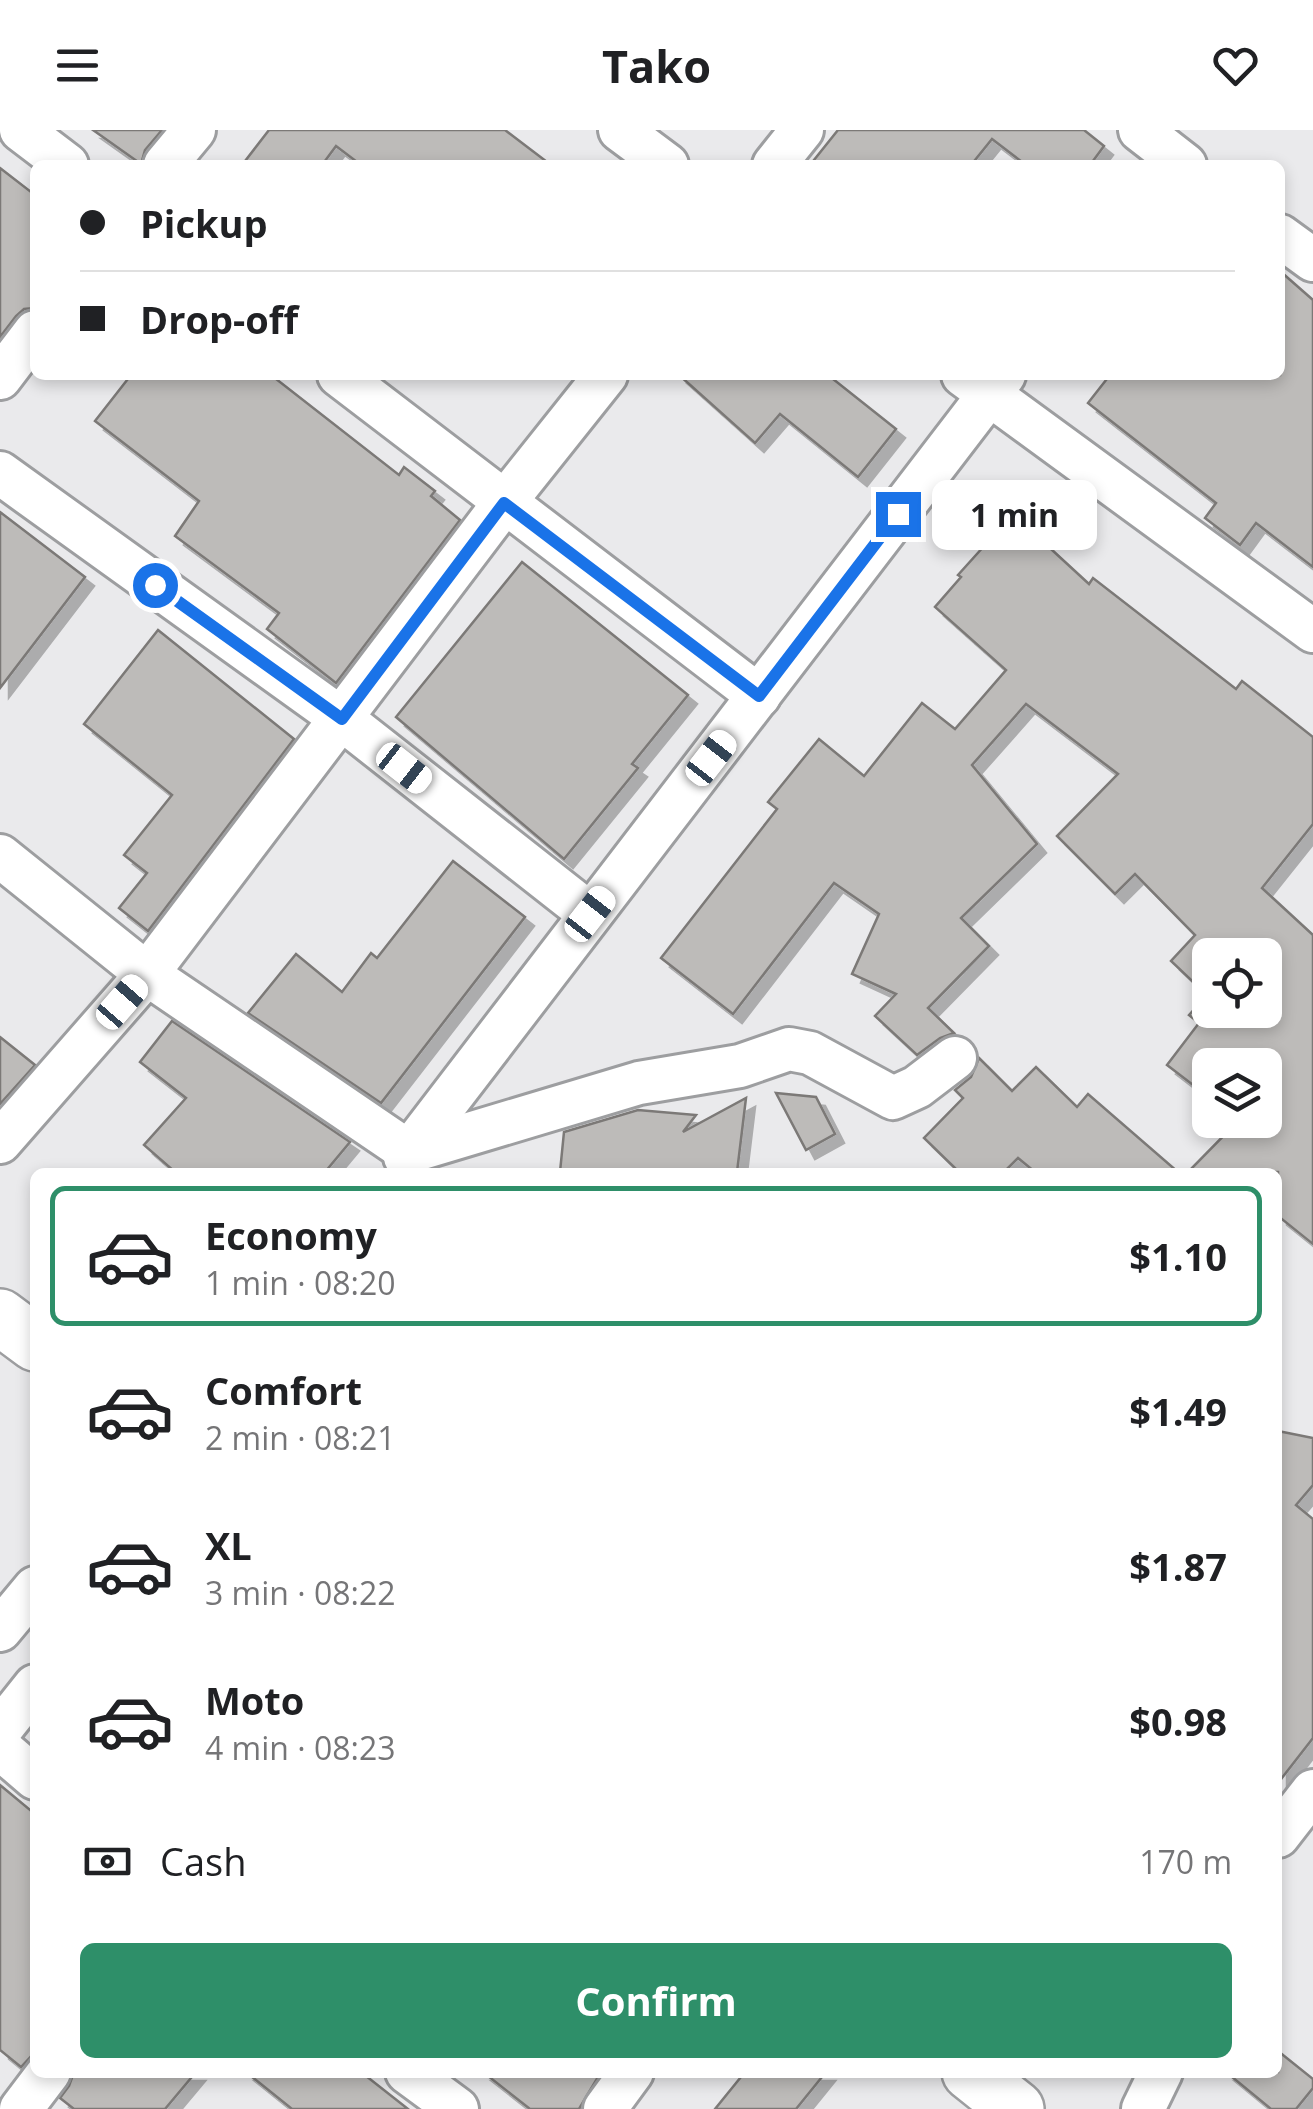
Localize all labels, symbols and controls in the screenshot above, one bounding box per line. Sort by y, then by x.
text: Tako [602,35,711,96]
icon: menu [50,38,105,93]
icon: heart [1208,38,1263,93]
text: Pickup [140,197,268,249]
text: Drop-off [140,293,298,345]
callout: 1 min [933,479,1098,549]
route end [876,492,921,537]
text: 1 min [970,493,1059,536]
route start [133,563,178,608]
car [681,725,741,791]
car [371,738,437,798]
car [560,881,620,947]
map controls [1192,938,1282,1138]
button: locate [1192,938,1282,1028]
car [91,970,153,1034]
button: layers [1192,1048,1282,1138]
text: Economy [205,1209,377,1261]
icon: car [85,1211,175,1301]
text: $1.10 [1129,1230,1227,1282]
text: 1 min · 08:20 [205,1261,396,1304]
text: Comfort [205,1364,362,1416]
icon: car [85,1366,175,1456]
text: $1.49 [1129,1385,1227,1437]
text: 2 min · 08:21 [205,1416,396,1459]
text: XL [205,1519,252,1571]
icon: car [85,1521,175,1611]
text: $1.87 [1129,1540,1227,1592]
text: 3 min · 08:22 [205,1571,396,1614]
text: Moto [205,1674,304,1726]
icon: car [85,1676,175,1766]
text: $0.98 [1129,1695,1227,1747]
text: 4 min · 08:23 [205,1726,396,1769]
icon: cash [80,1834,135,1889]
text: Cash [160,1835,246,1887]
text: 170 m [1139,1840,1232,1883]
button: Confirm [80,1943,1232,2058]

